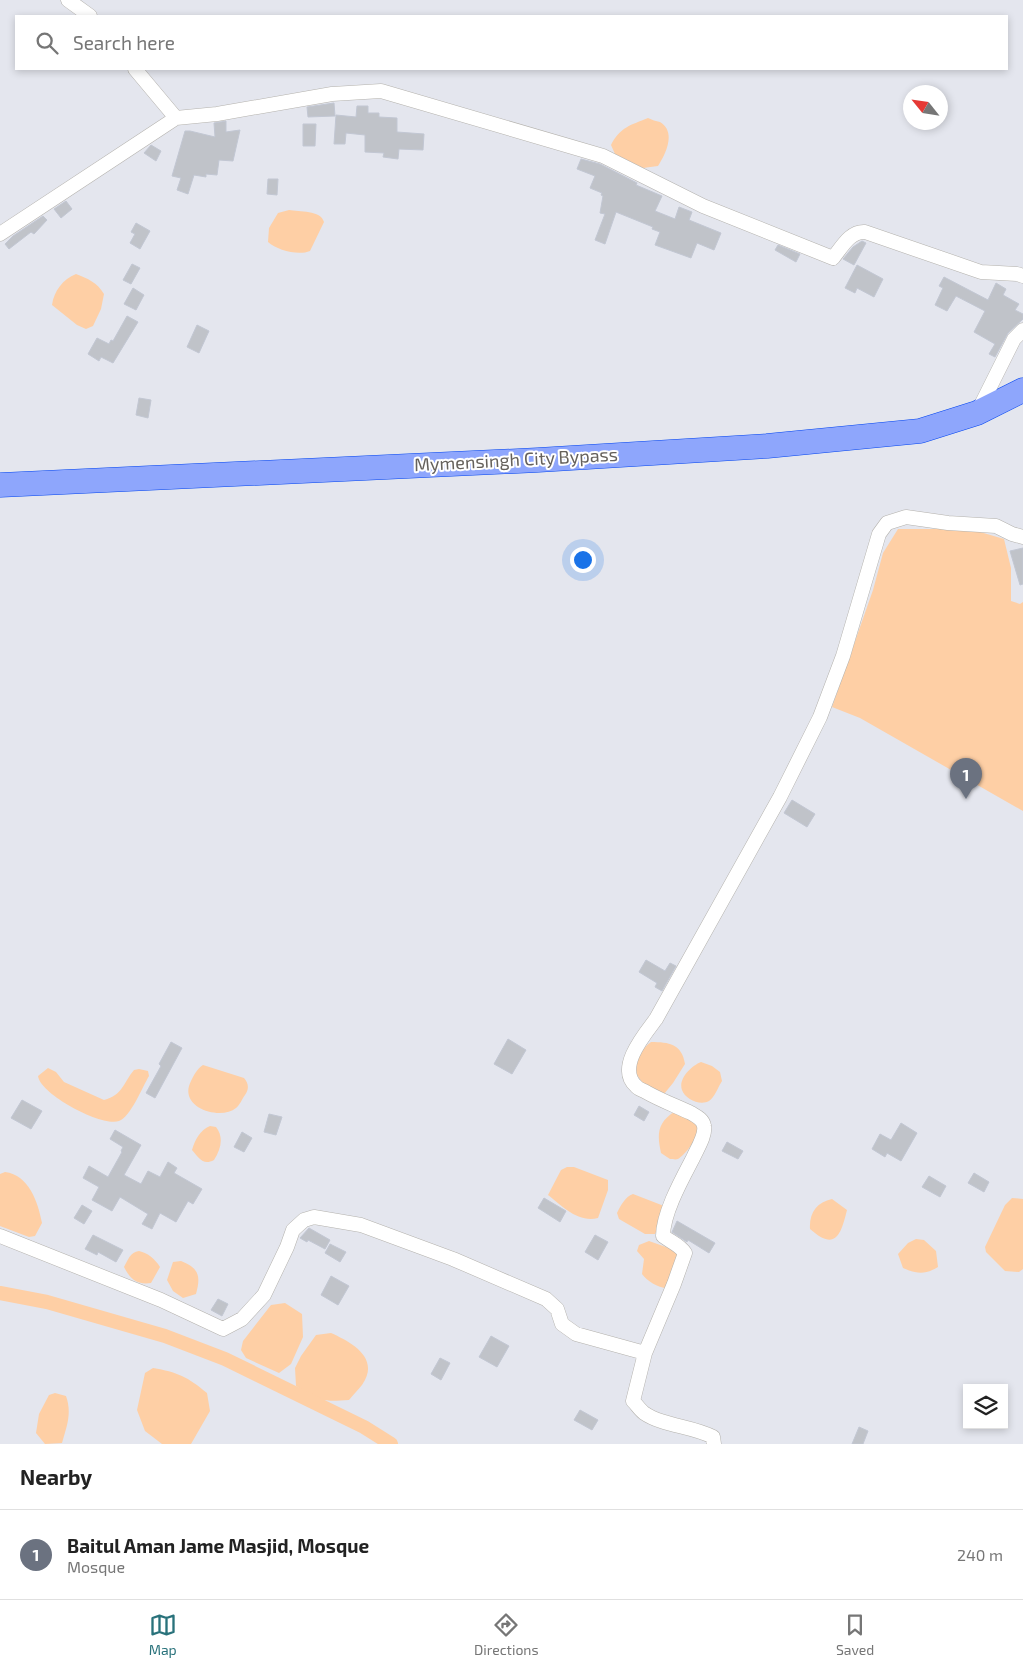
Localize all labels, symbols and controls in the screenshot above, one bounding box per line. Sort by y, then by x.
search box [15,15,1008,70]
icon: search [33,29,61,57]
text: Search here [73,31,175,54]
north arrow [903,85,948,130]
street label: Mymensingh City Bypass [414,443,618,475]
your location [570,547,596,573]
pin: 1 [950,758,982,799]
map controls [963,1384,1008,1429]
button: layers [963,1384,1008,1429]
text: Nearby [20,1464,92,1489]
text: Baitul Aman Jame Masjid, Mosque [67,1534,369,1557]
text: 1 [33,1545,39,1564]
text: 240 m [957,1545,1003,1564]
text: Mosque [67,1557,125,1576]
tab: Map [149,1611,177,1658]
tab: Directions [474,1611,539,1658]
tab: Saved [836,1611,874,1658]

